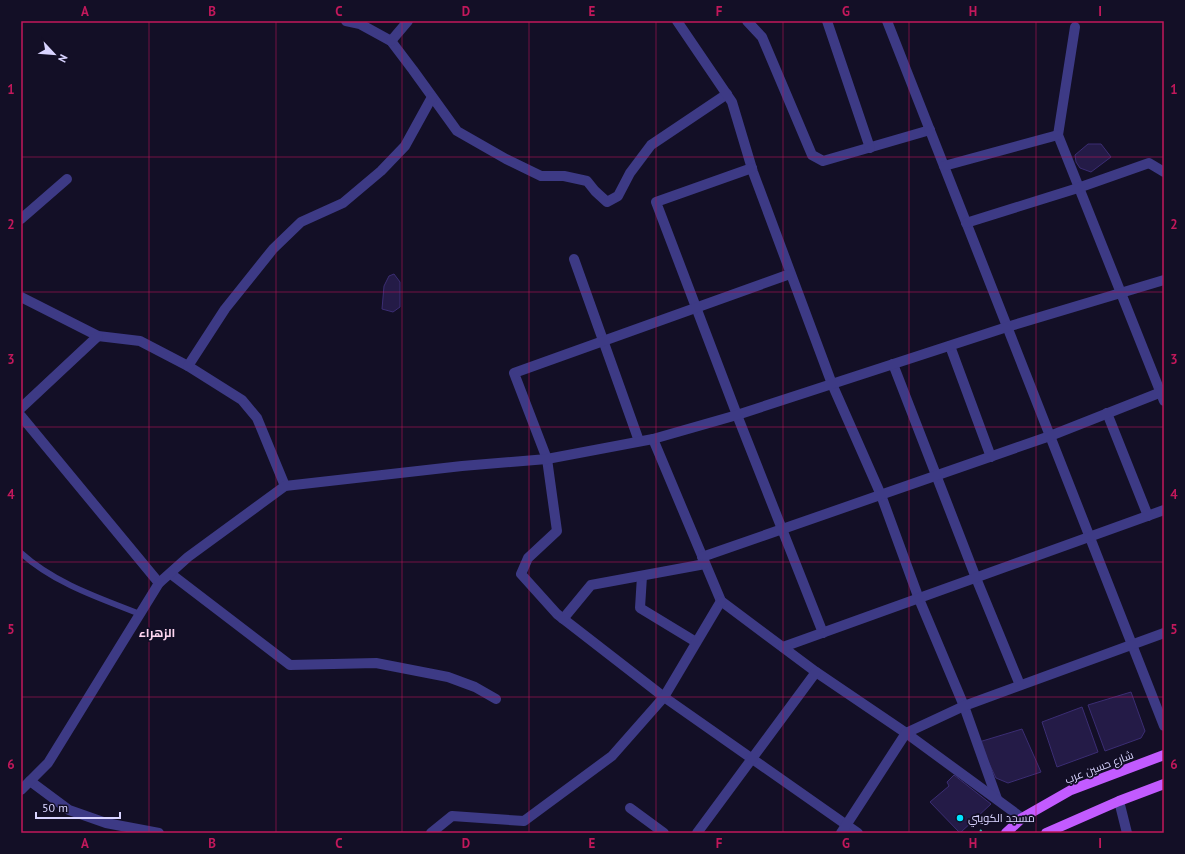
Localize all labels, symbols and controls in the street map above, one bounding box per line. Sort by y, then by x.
text: A [81,3,89,20]
text: B [208,3,216,20]
text: C [335,3,343,20]
text: D [462,3,470,20]
text: E [589,3,596,20]
text: F [716,3,723,20]
text: G [842,3,850,20]
text: H [969,3,977,20]
text: I [1098,3,1102,20]
north arrow [34,34,74,74]
text: N [55,52,71,65]
text: 1 [7,81,15,98]
text: 1 [1170,81,1178,98]
text: 2 [7,216,15,233]
text: 2 [1170,216,1178,233]
text: 3 [7,351,15,368]
text: 3 [1170,351,1178,368]
text: 4 [7,486,15,503]
text: 4 [1170,486,1178,503]
text: 5 [7,621,15,638]
text: 5 [1170,621,1178,638]
district label: الزهراء [139,625,175,641]
street label: شارع حسين عرب [1063,748,1136,787]
text: 6 [7,756,15,773]
text: 6 [1170,756,1178,773]
scale bar [36,794,120,820]
text: 50 m [42,800,68,815]
place label: مسجد الكويتي [968,811,1035,827]
marker: مسجد الكويتي [955,813,965,823]
text: A [81,835,89,852]
text: B [208,835,216,852]
text: C [335,835,343,852]
text: D [462,835,470,852]
text: E [589,835,596,852]
text: F [716,835,723,852]
text: G [842,835,850,852]
text: H [969,835,977,852]
text: I [1098,835,1102,852]

